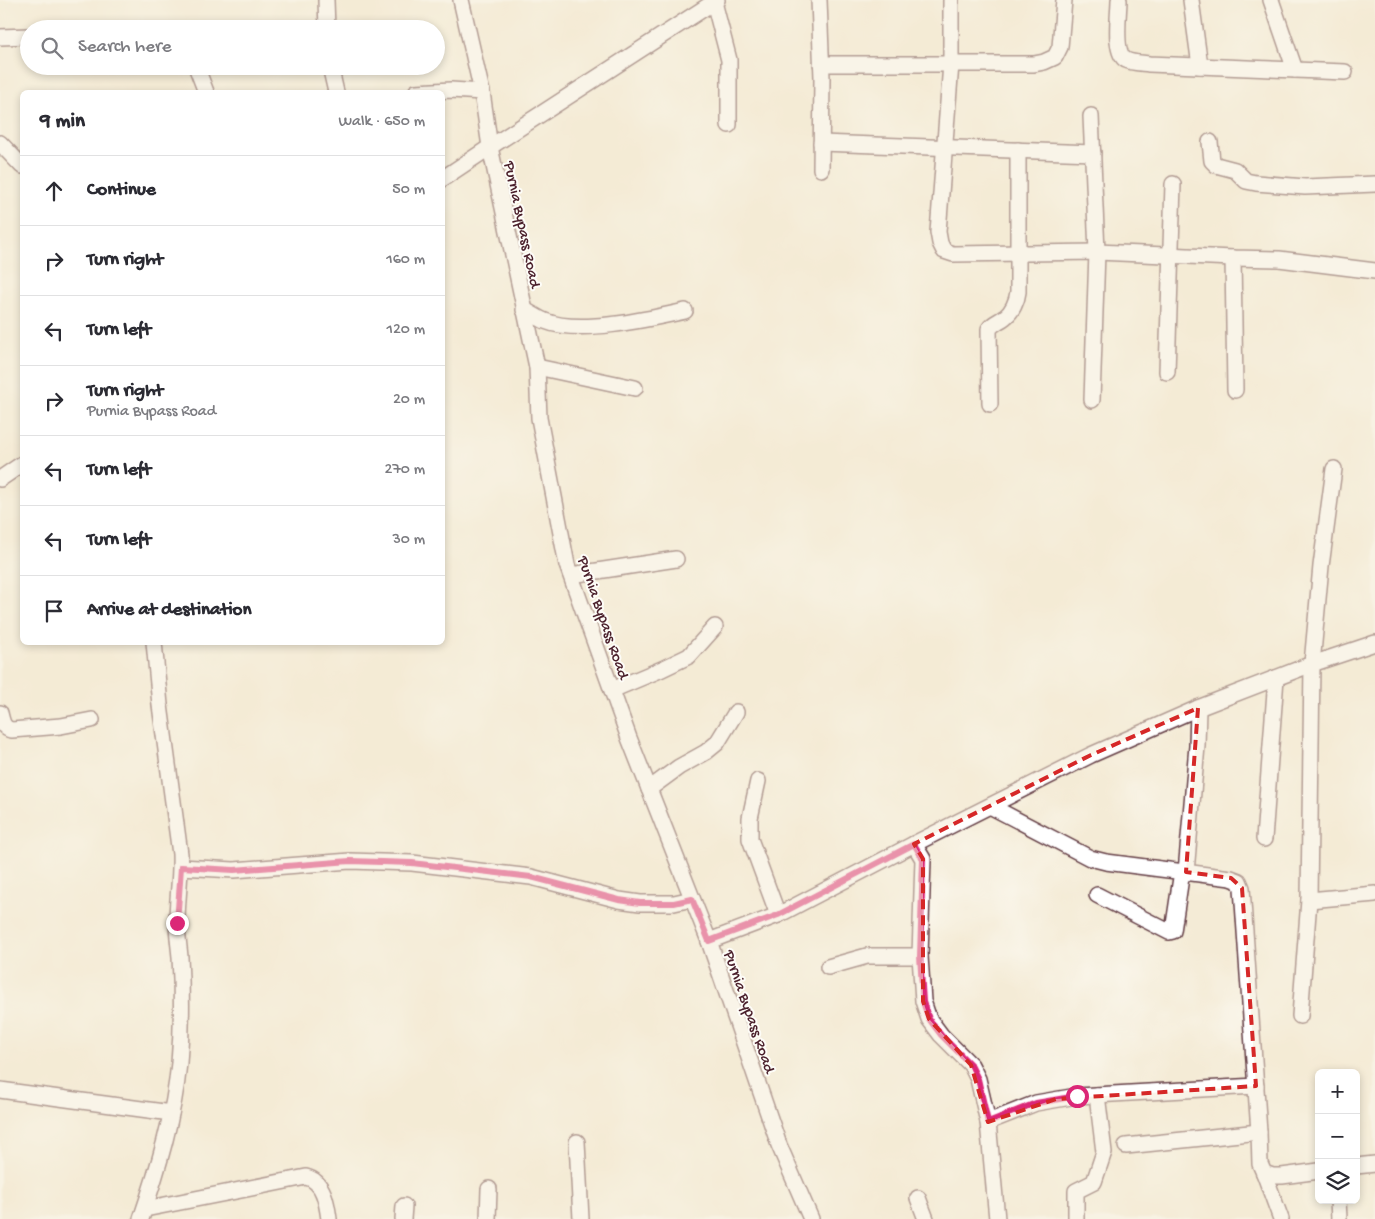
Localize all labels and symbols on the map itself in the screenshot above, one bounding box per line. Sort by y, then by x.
street label: Purnia Bypass Road [498,159,544,291]
street label: Purnia Bypass Road [571,553,632,684]
route end [166,912,189,935]
street label: Purnia Bypass Road [717,947,778,1078]
route start [1066,1085,1089,1108]

